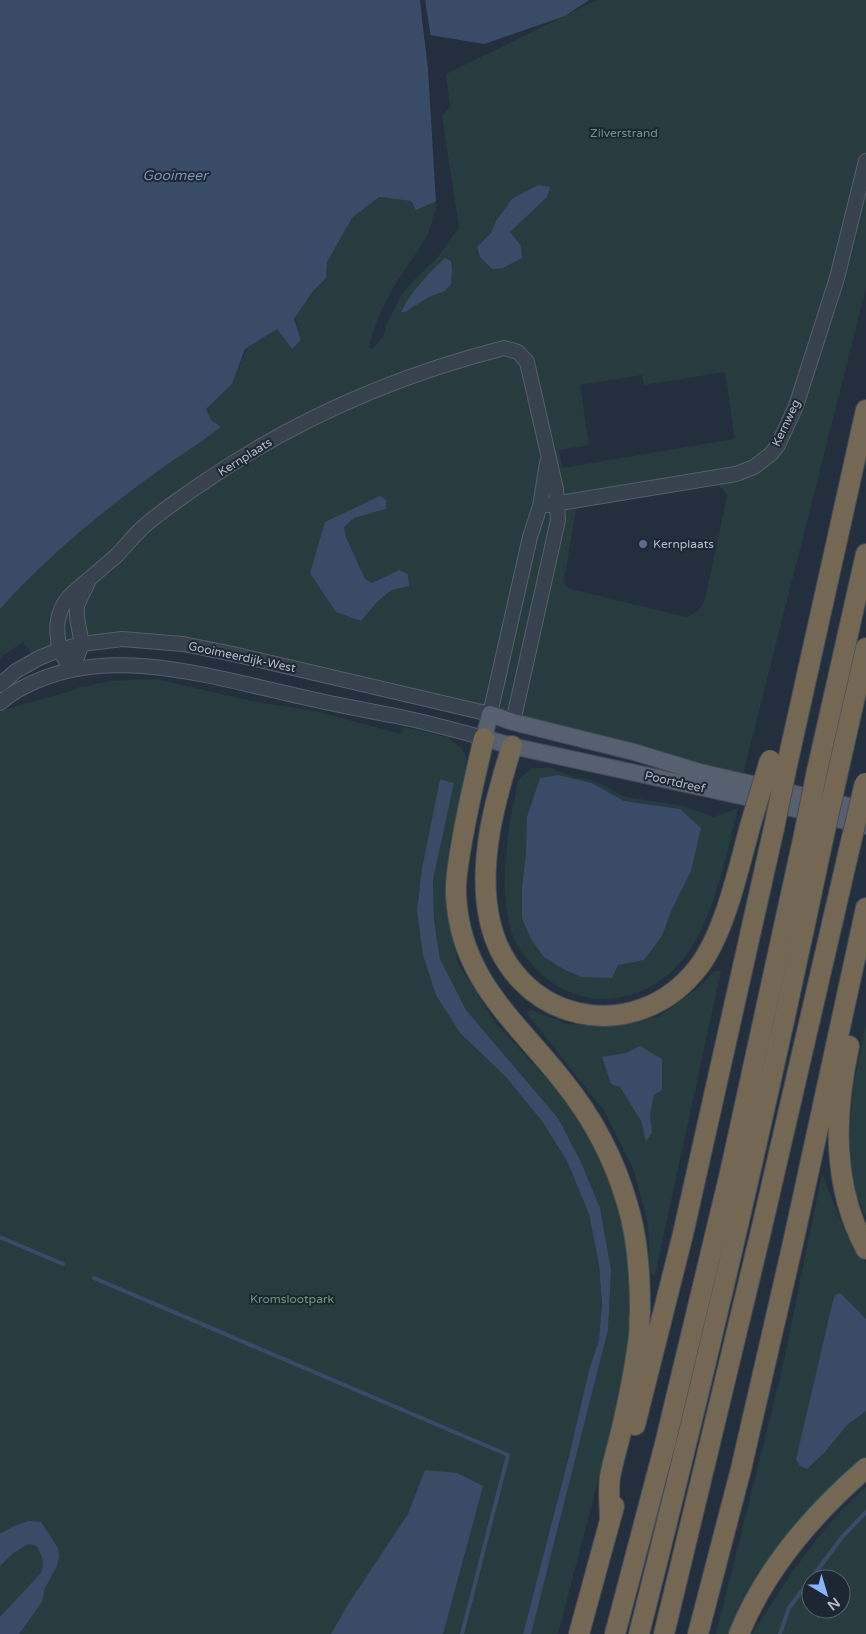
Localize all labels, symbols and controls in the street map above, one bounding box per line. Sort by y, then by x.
park label: Zilverstrand [590,126,658,140]
water label: Gooimeer [142,167,209,184]
street label: Kernweg [769,397,803,449]
street label: Kernplaats [215,435,275,479]
place label: Kernplaats [653,537,714,551]
marker: Kernplaats [637,538,649,550]
street label: Gooimeerdijk-West [187,639,297,675]
street label: Poortdreef [643,768,707,796]
park label: Kromslootpark [250,1292,335,1306]
north arrow [801,1569,851,1619]
text: N [824,1594,843,1614]

